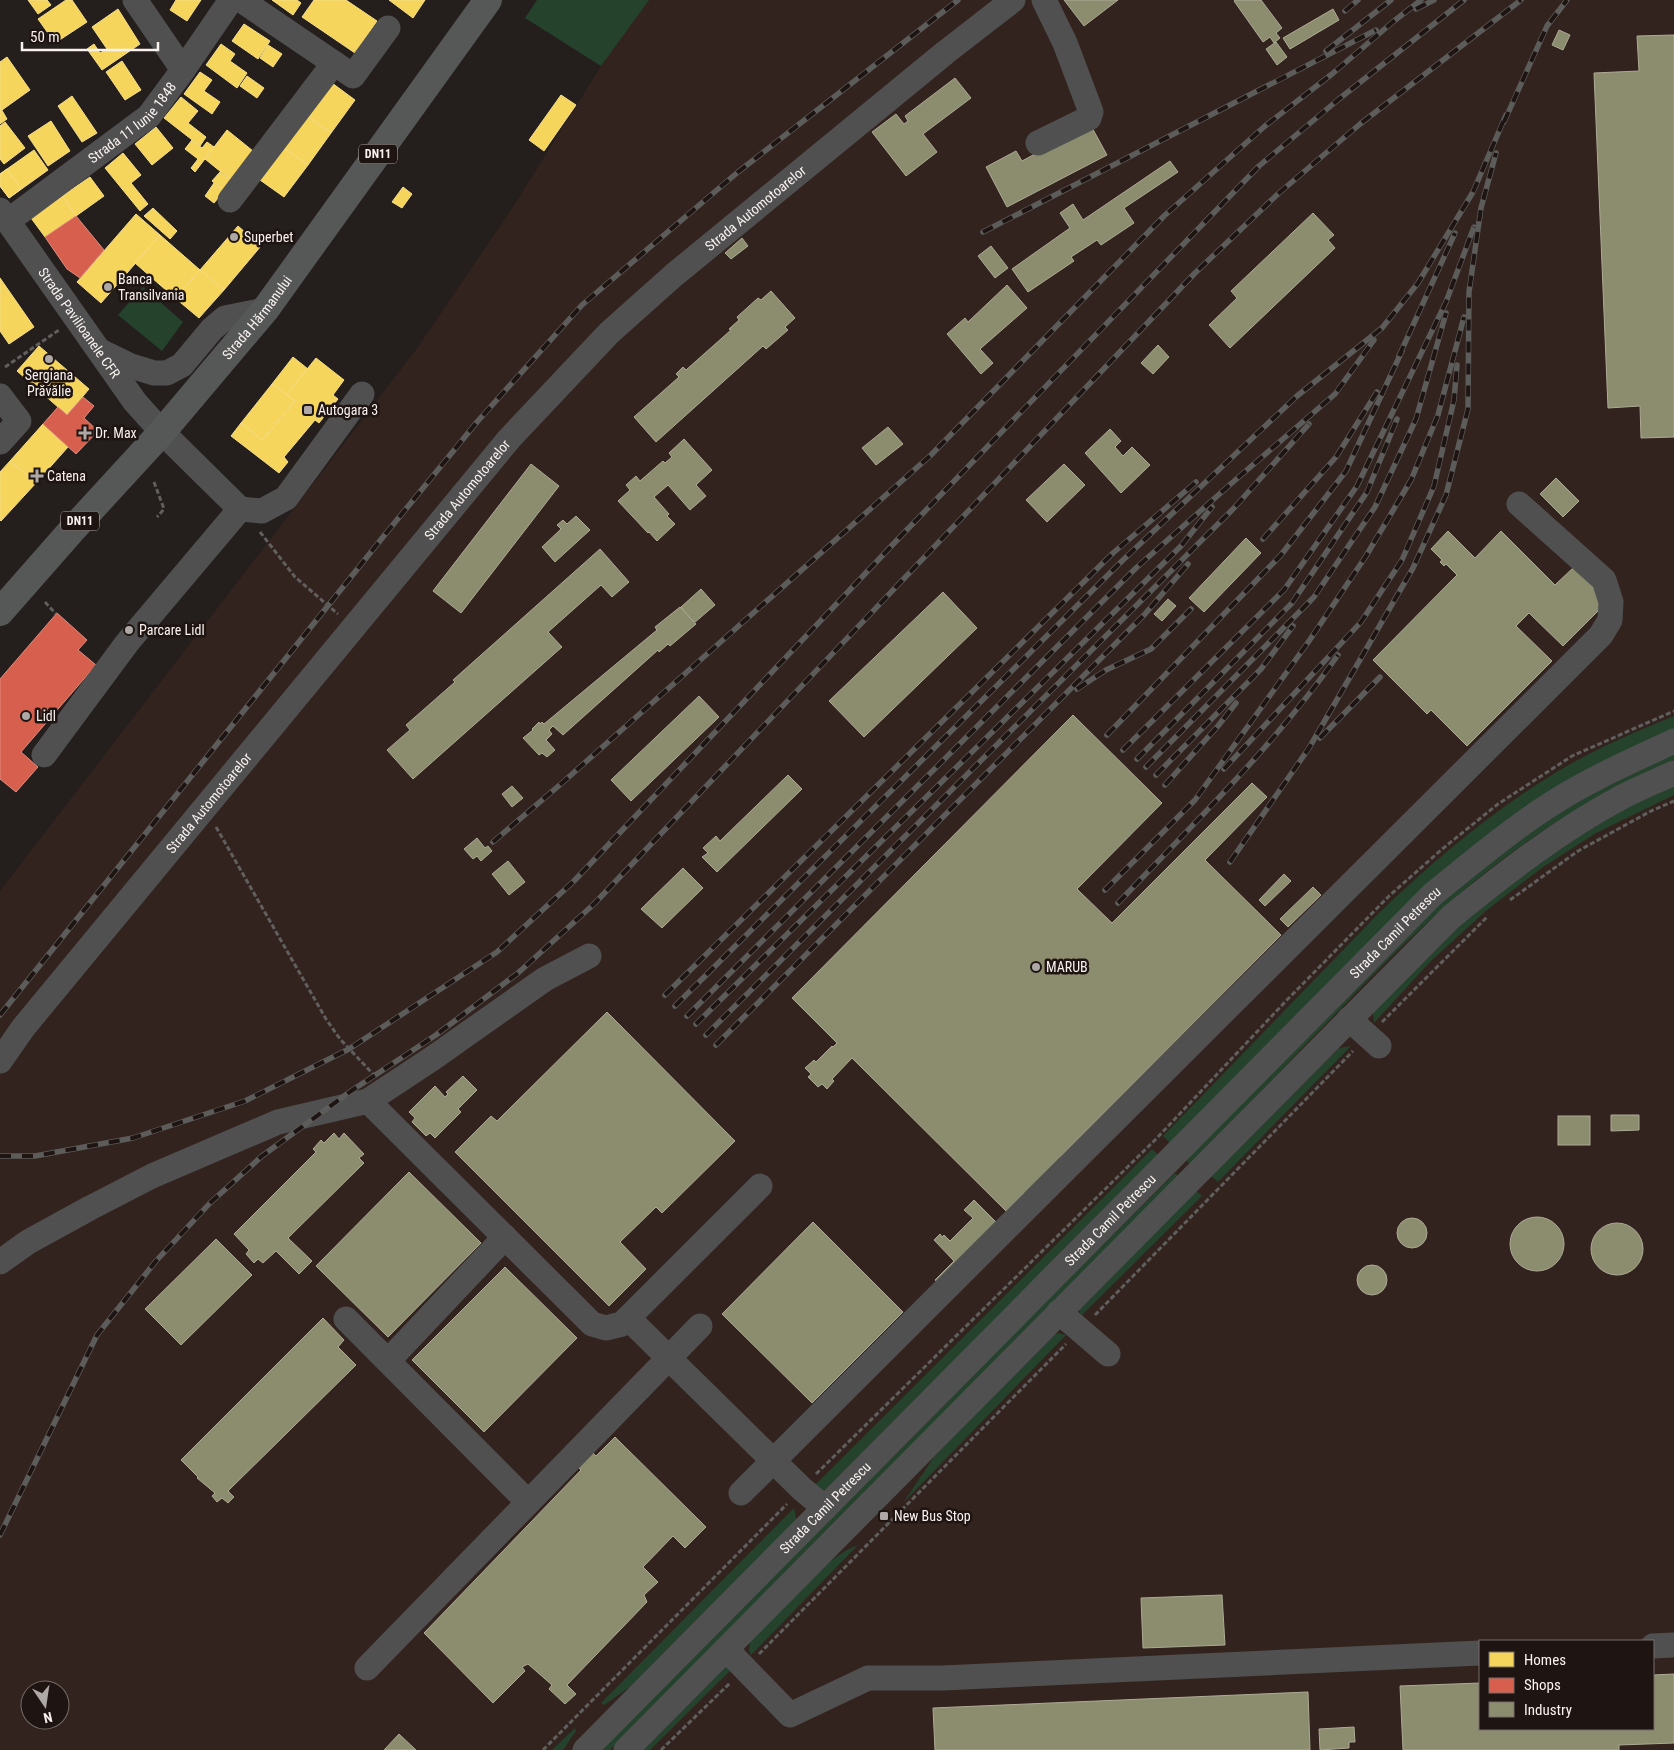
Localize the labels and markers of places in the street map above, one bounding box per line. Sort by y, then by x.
place label: Superbet [244,229,293,245]
marker: Superbet [228,231,240,243]
place label: Banca Transilvania [118,271,184,303]
marker: Banca Transilvania [102,281,114,293]
marker: Sergiana Prăvălie [43,353,55,365]
place label: Sergiana Prăvălie [25,367,73,399]
place label: Autogara 3 [318,402,378,418]
marker: Autogara 3 [302,404,314,416]
place label: Dr. Max [95,425,137,441]
marker: Dr. Max [79,427,91,439]
place label: Catena [47,468,86,484]
marker: Catena [31,470,43,482]
place label: Parcare Lidl [139,622,205,638]
marker: Parcare Lidl [123,624,135,636]
place label: Lidl [36,708,56,724]
marker: Lidl [20,710,32,722]
place label: MARUB [1046,959,1088,975]
marker: MARUB [1030,961,1042,973]
place label: New Bus Stop [894,1508,971,1524]
marker: New Bus Stop [878,1510,890,1522]

